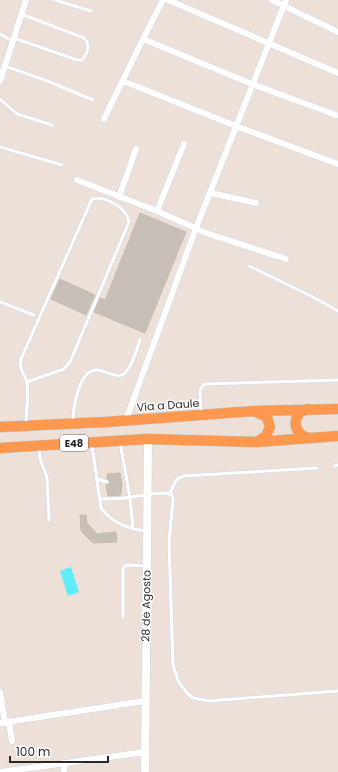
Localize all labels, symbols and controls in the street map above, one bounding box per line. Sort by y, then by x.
street label: Vía a Daule [136,395,200,415]
road number: E48 [60,435,88,451]
street label: 28 de Agosto [137,570,155,642]
scale bar [10,738,108,764]
text: 100 m [16,743,50,760]

